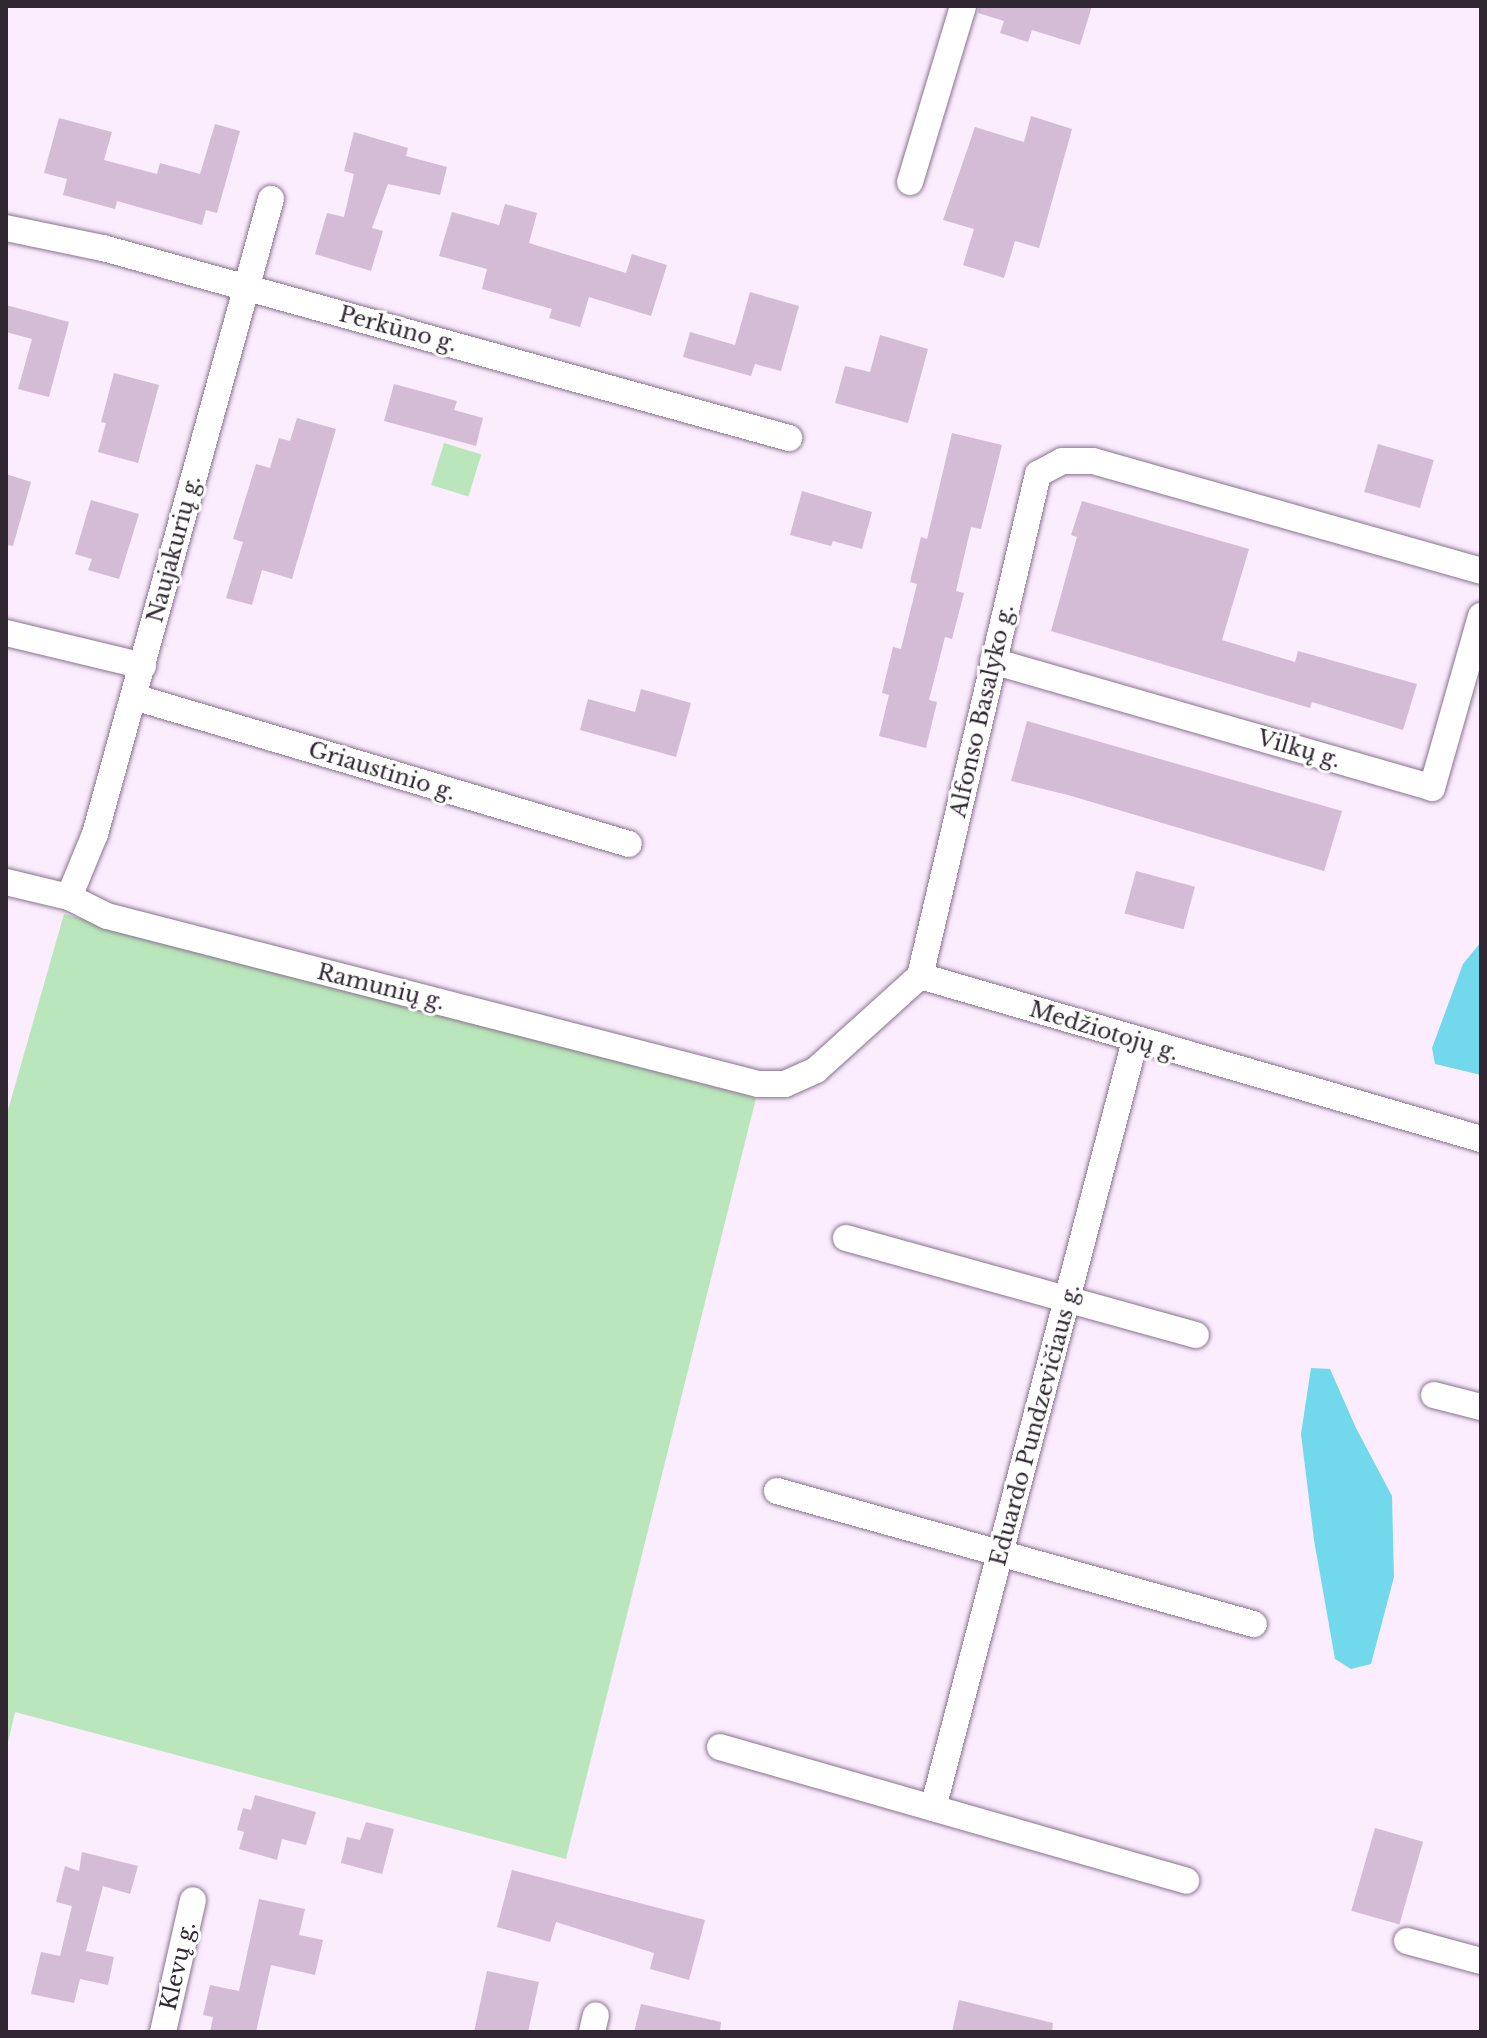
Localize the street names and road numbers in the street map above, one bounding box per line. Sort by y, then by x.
street label: Perkūno g. [336,301,460,357]
street label: Naujakurių g. [142,473,206,625]
street label: Alfonso Basalyko g. [945,602,1019,820]
street label: Vilkų g. [1254,725,1344,773]
street label: Griaustinio g. [305,736,459,806]
street label: Ramunių g. [314,958,448,1016]
street label: Medžiotojų g. [1026,996,1182,1066]
street label: Eduardo Pundzevičiaus g. [985,1281,1085,1569]
street label: Klevų g. [155,1919,201,2013]

